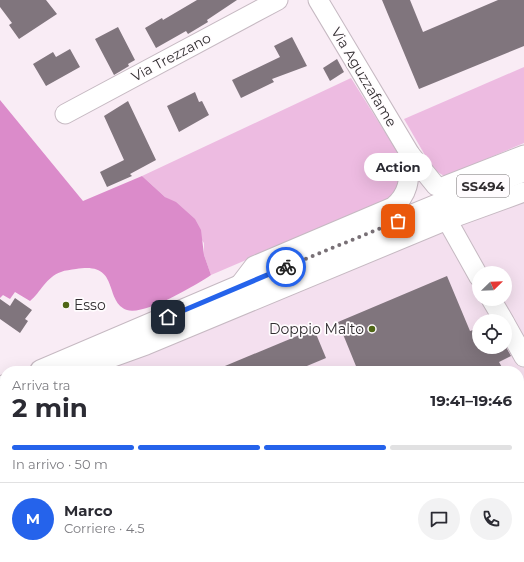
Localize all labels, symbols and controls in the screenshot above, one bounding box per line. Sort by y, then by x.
street label: Via Aguzzafame [327,24,401,130]
street label: Via Trezzano [128,28,214,86]
callout: Action [364,153,432,181]
text: Action [376,159,420,175]
road number: SS494 [457,175,509,197]
pin [381,204,415,238]
icon: bag [387,210,409,232]
courier [266,247,306,287]
icon: bike [275,256,297,278]
north arrow [472,266,512,306]
map controls [472,266,512,354]
place label: Esso [74,296,106,314]
marker: Esso [61,300,71,310]
pin [151,300,185,334]
icon: home [157,306,179,328]
button: locate [472,314,512,354]
place label: Doppio Malto [269,320,364,338]
marker: Doppio Malto [367,324,377,334]
text: Arriva tra [12,377,71,393]
text: 19:41–19:46 [430,391,512,410]
text: 2 min [12,392,88,424]
text: In arrivo · 50 m [12,456,108,472]
button: chat [418,498,460,540]
button: phone [470,498,512,540]
text: Marco [64,501,113,520]
text: M [26,509,40,528]
text: Corriere · 4.5 [64,520,145,536]

